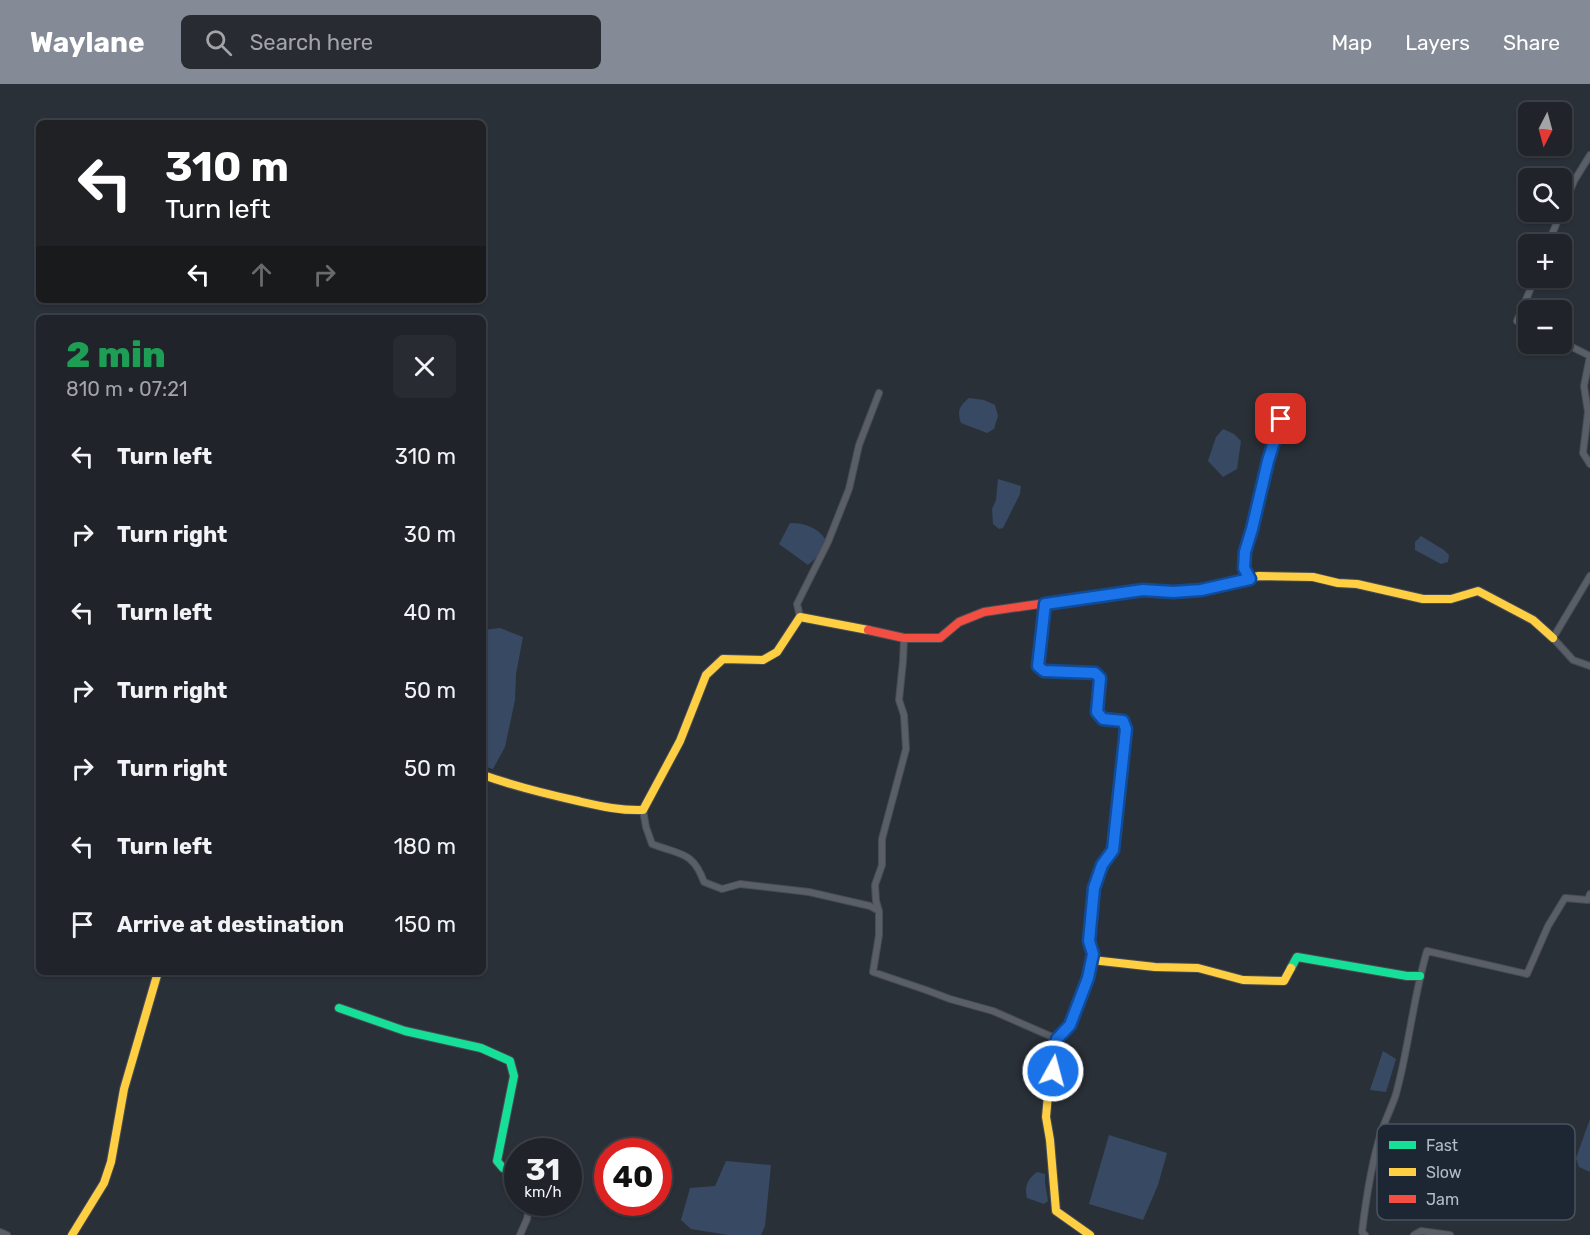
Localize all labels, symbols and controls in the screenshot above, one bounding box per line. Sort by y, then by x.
search box [181,15,601,69]
text: Waylane [30,26,145,59]
icon: search [202,26,235,59]
text: Search here [250,29,373,56]
text: Map [1331,30,1372,55]
text: Layers [1405,30,1470,55]
text: Share [1503,30,1560,55]
north arrow [1518,102,1572,156]
map controls [1518,102,1572,354]
text: 310 m [165,142,289,192]
icon: left [66,144,144,222]
button: search [1518,168,1572,222]
text: Turn left [165,193,270,225]
button: + [1518,234,1572,288]
icon: left [182,258,215,291]
icon: ahead [245,258,278,291]
icon: right [308,258,341,291]
button: − [1518,300,1572,354]
text: 2 min [66,333,166,376]
button: close [393,335,456,398]
text: 810 m · 07:21 [66,377,187,401]
pin [1255,393,1306,444]
icon: arrive [1264,402,1297,435]
icon: left [66,440,99,473]
text: Turn left [117,443,212,470]
text: 310 m [395,443,456,470]
icon: right [66,518,99,551]
text: Turn right [117,521,227,548]
text: 30 m [404,521,456,548]
icon: left [66,596,99,629]
text: Turn left [117,599,212,626]
text: 40 m [403,599,456,626]
icon: right [66,674,99,707]
text: Turn right [117,677,227,704]
text: 50 m [404,677,456,704]
icon: right [66,752,99,785]
text: Turn right [117,755,227,782]
text: 50 m [404,755,456,782]
icon: left [66,830,99,863]
text: Turn left [117,833,212,860]
text: 180 m [394,833,456,860]
icon: arrive [66,908,99,941]
text: Arrive at destination [117,911,344,938]
text: 150 m [395,911,456,938]
position arrow [1021,1039,1085,1103]
legend [1377,1124,1575,1220]
text: Fast [1426,1136,1458,1155]
speed limit sign: 40 [594,1138,672,1216]
text: 31 [526,1152,560,1188]
text: Slow [1426,1163,1462,1182]
text: km/h [524,1183,562,1201]
text: Jam [1426,1190,1459,1209]

